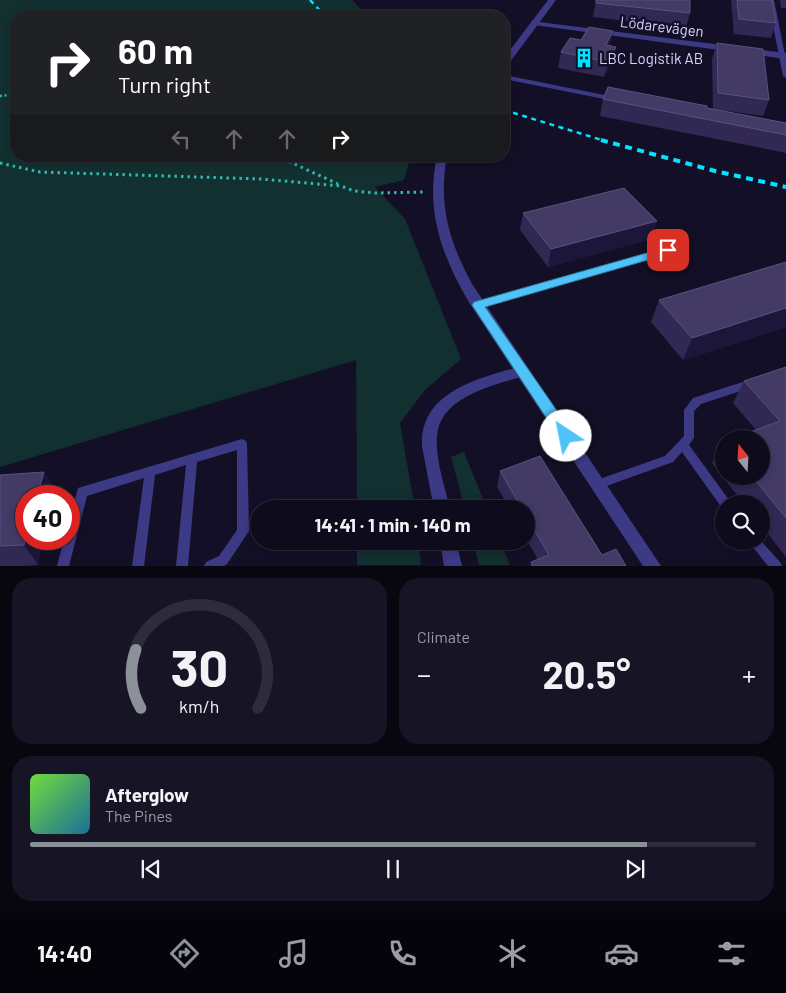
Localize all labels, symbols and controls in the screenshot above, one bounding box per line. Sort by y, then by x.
street label: Lödarevägen [619,12,705,40]
text: 60 m [118,29,193,71]
icon: right [35,30,100,95]
building icon: LBC Logistik AB [573,47,595,69]
place label: LBC Logistik AB [599,49,703,67]
text: Turn right [118,71,211,97]
icon: left [167,125,195,153]
icon: ahead [220,125,248,153]
icon: ahead [273,125,301,153]
icon: right [326,125,354,153]
pin [647,229,689,271]
icon: arrive [654,236,682,264]
position arrow [539,409,591,461]
north arrow [715,430,770,485]
map controls [715,430,770,550]
speed limit sign: 40 [15,485,80,550]
button: search [715,495,770,550]
text: 14:41 · 1 min · 140 m [314,513,471,536]
text: Climate [417,627,470,646]
text: 30 [171,635,228,697]
text: 20.5° [543,651,630,697]
text: − [417,657,431,691]
text: + [742,657,756,691]
text: km/h [179,695,220,717]
text: Afterglow [105,783,189,806]
text: The Pines [105,806,173,825]
icon: previous [137,855,165,883]
icon: pause [379,855,407,883]
icon: next [621,855,649,883]
icon: directions [167,936,202,971]
icon: music [276,936,311,971]
icon: phone [385,936,420,971]
icon: climate [495,936,530,971]
icon: car [604,936,639,971]
icon: filters [714,936,749,971]
text: 14:40 [37,940,92,966]

